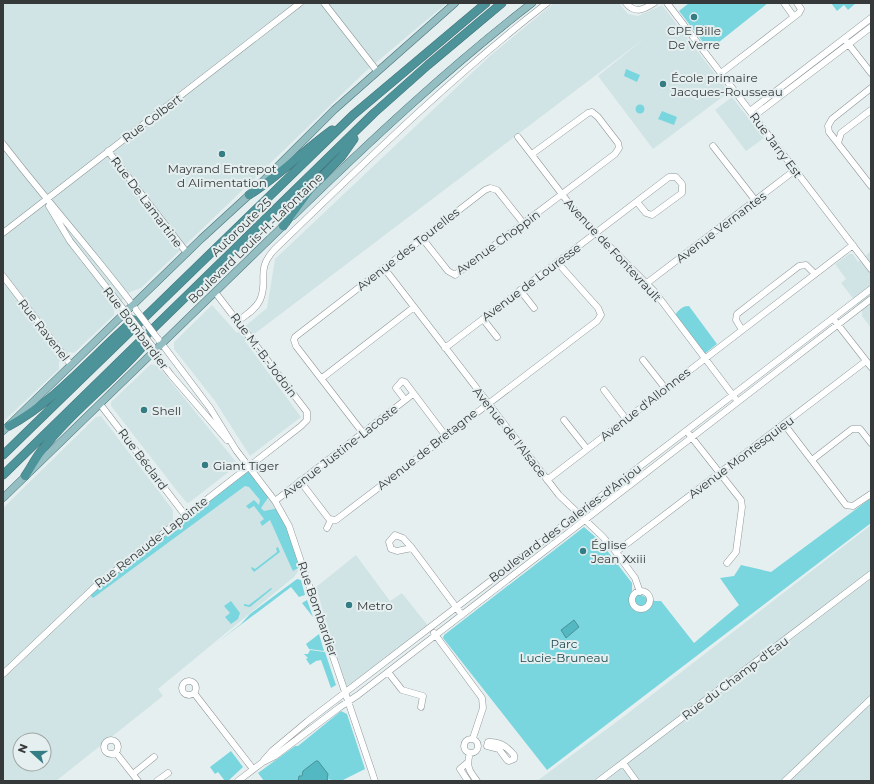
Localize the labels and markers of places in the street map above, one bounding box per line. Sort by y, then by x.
marker: CPE Bille De Verre [689,12,699,22]
place label: CPE Bille De Verre [667,23,721,52]
place label: École primaire Jacques-Rousseau [670,70,783,99]
marker: École primaire Jacques-Rousseau [658,79,668,89]
marker: Mayrand Entrepot d Alimentation [217,149,227,159]
place label: Mayrand Entrepot d Alimentation [167,161,277,190]
place label: Shell [152,403,181,418]
marker: Shell [139,405,149,415]
place label: Giant Tiger [213,458,279,473]
marker: Giant Tiger [200,460,210,470]
place label: Église Jean Xxiii [590,537,646,566]
marker: Église Jean Xxiii [578,546,588,556]
place label: Metro [357,598,393,613]
marker: Metro [344,600,354,610]

